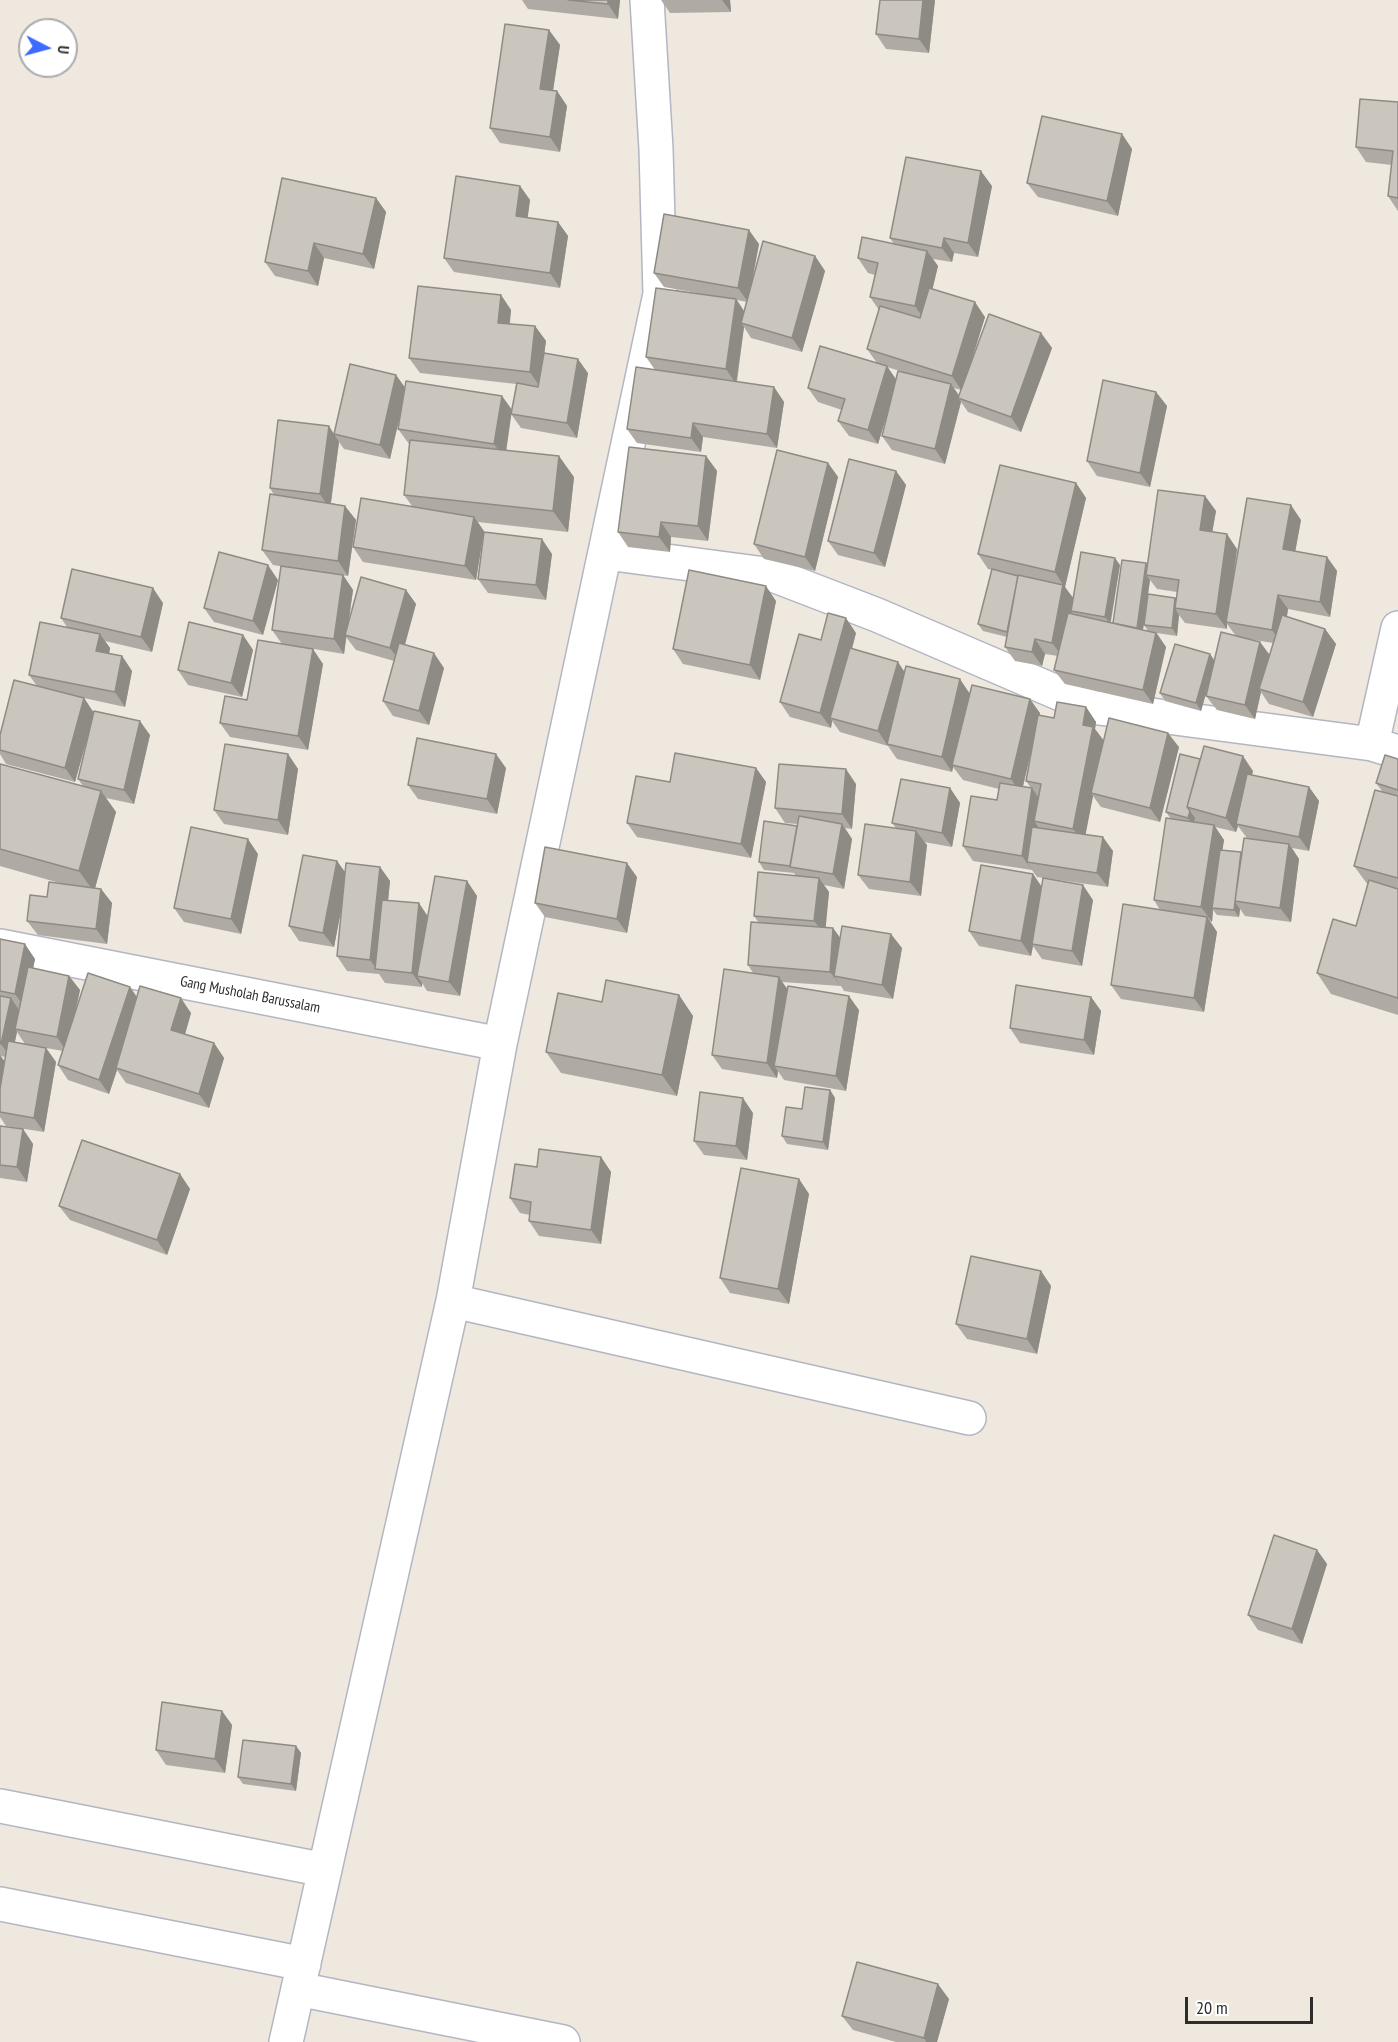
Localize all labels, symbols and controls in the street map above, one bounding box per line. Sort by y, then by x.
north arrow [18,18,78,78]
text: U [54,45,74,55]
street label: Gang Musholah Barussalam [178,973,322,1017]
scale bar [1188,1985,1316,2023]
text: 20 m [1196,1996,1228,2019]

